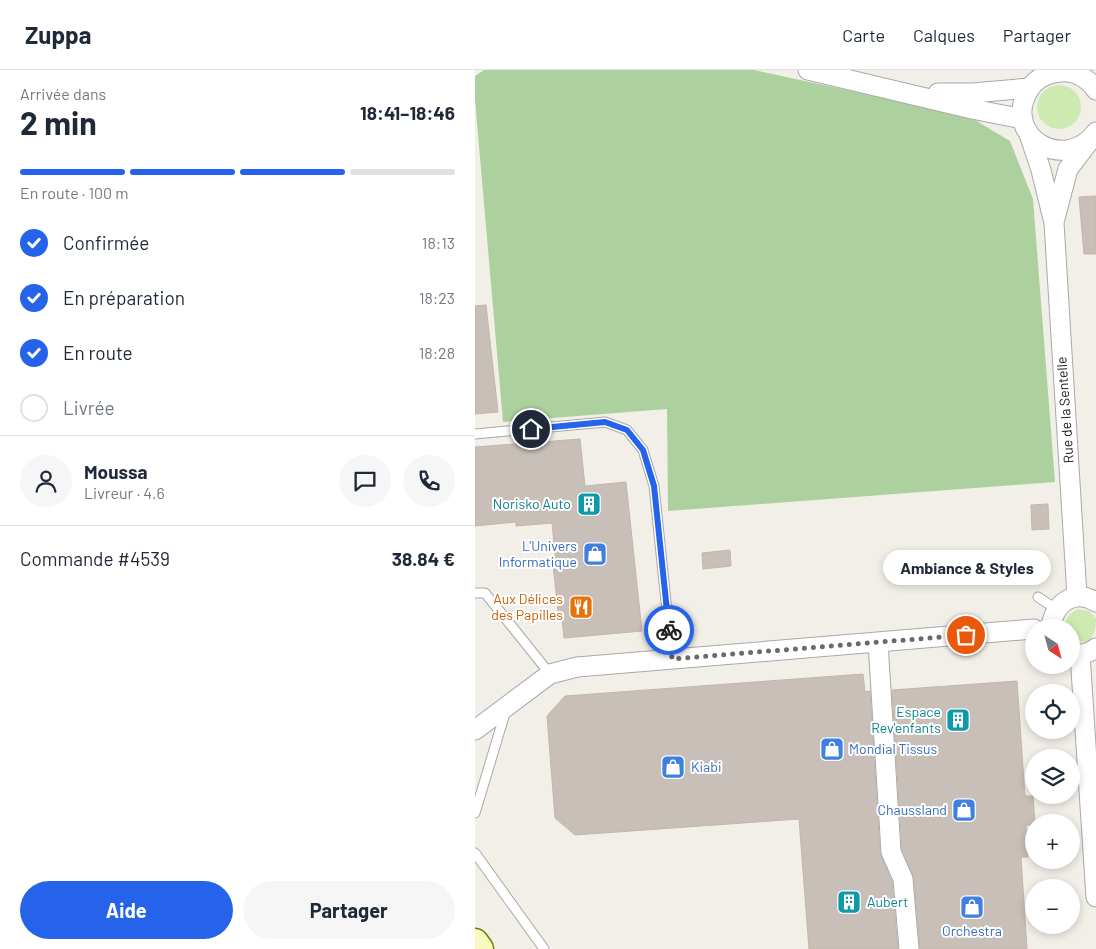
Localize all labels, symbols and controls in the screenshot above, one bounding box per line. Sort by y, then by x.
text: Zuppa [25,20,91,49]
text: Carte [842,24,885,46]
text: Calques [913,24,975,46]
text: Partager [1003,24,1071,46]
text: Arrivée dans [20,84,106,103]
text: 18:41–18:46 [360,101,455,124]
text: 2 min [20,103,97,141]
text: En route · 100 m [20,183,129,202]
icon: check [20,229,48,257]
text: Confirmée [63,231,150,254]
text: 18:13 [422,233,455,252]
icon: check [20,284,48,312]
text: En préparation [63,286,185,309]
text: 18:23 [419,288,455,307]
icon: check [20,339,48,367]
text: En route [63,341,133,364]
text: 18:28 [419,343,455,362]
street label: Rue de la Sentelle [1052,356,1077,464]
text: Livrée [63,396,115,419]
pin [510,408,552,450]
icon: home [517,415,545,443]
button: person [20,455,72,507]
button: chat [339,455,391,507]
button: phone [403,455,455,507]
text: Moussa [84,460,148,483]
text: Livreur · 4.6 [84,483,165,502]
building icon: Norisko Auto [576,491,602,517]
place label: Norisko Auto [493,495,571,512]
place label: L'Univers Informatique [499,537,577,570]
shop icon: L'Univers Informatique [582,541,608,567]
text: Commande #4539 [20,547,170,570]
text: 38.84 € [392,547,455,570]
callout: Ambiance & Styles [882,550,1050,585]
text: Ambiance & Styles [900,558,1034,577]
place label: Aux Délices des Papilles [491,590,563,623]
restaurant icon: Aux Délices des Papilles [568,594,594,620]
courier [644,605,694,655]
pin [945,614,987,656]
icon: bike [655,616,683,644]
north arrow [1025,619,1080,674]
map controls [1025,619,1080,934]
icon: bag [952,621,980,649]
button: locate [1025,684,1080,739]
place label: Espace Rev'enfants [871,703,941,736]
building icon: Espace Rev'enfants [945,707,971,733]
shop icon: Mondial Tissus [819,736,845,762]
place label: Mondial Tissus [849,740,938,757]
button: layers [1025,749,1080,804]
shop icon: Kiabi [660,754,686,780]
place label: Kiabi [691,758,722,775]
shop icon: Chaussland [951,797,977,823]
place label: Chaussland [878,801,947,818]
button: + [1025,814,1080,869]
button: − [1025,879,1080,934]
button: Aide [20,881,233,939]
button: Partager [243,881,455,939]
building icon: Aubert [836,889,862,915]
place label: Aubert [867,893,908,910]
shop icon: Orchestra [959,894,985,920]
place label: Orchestra [942,922,1002,939]

